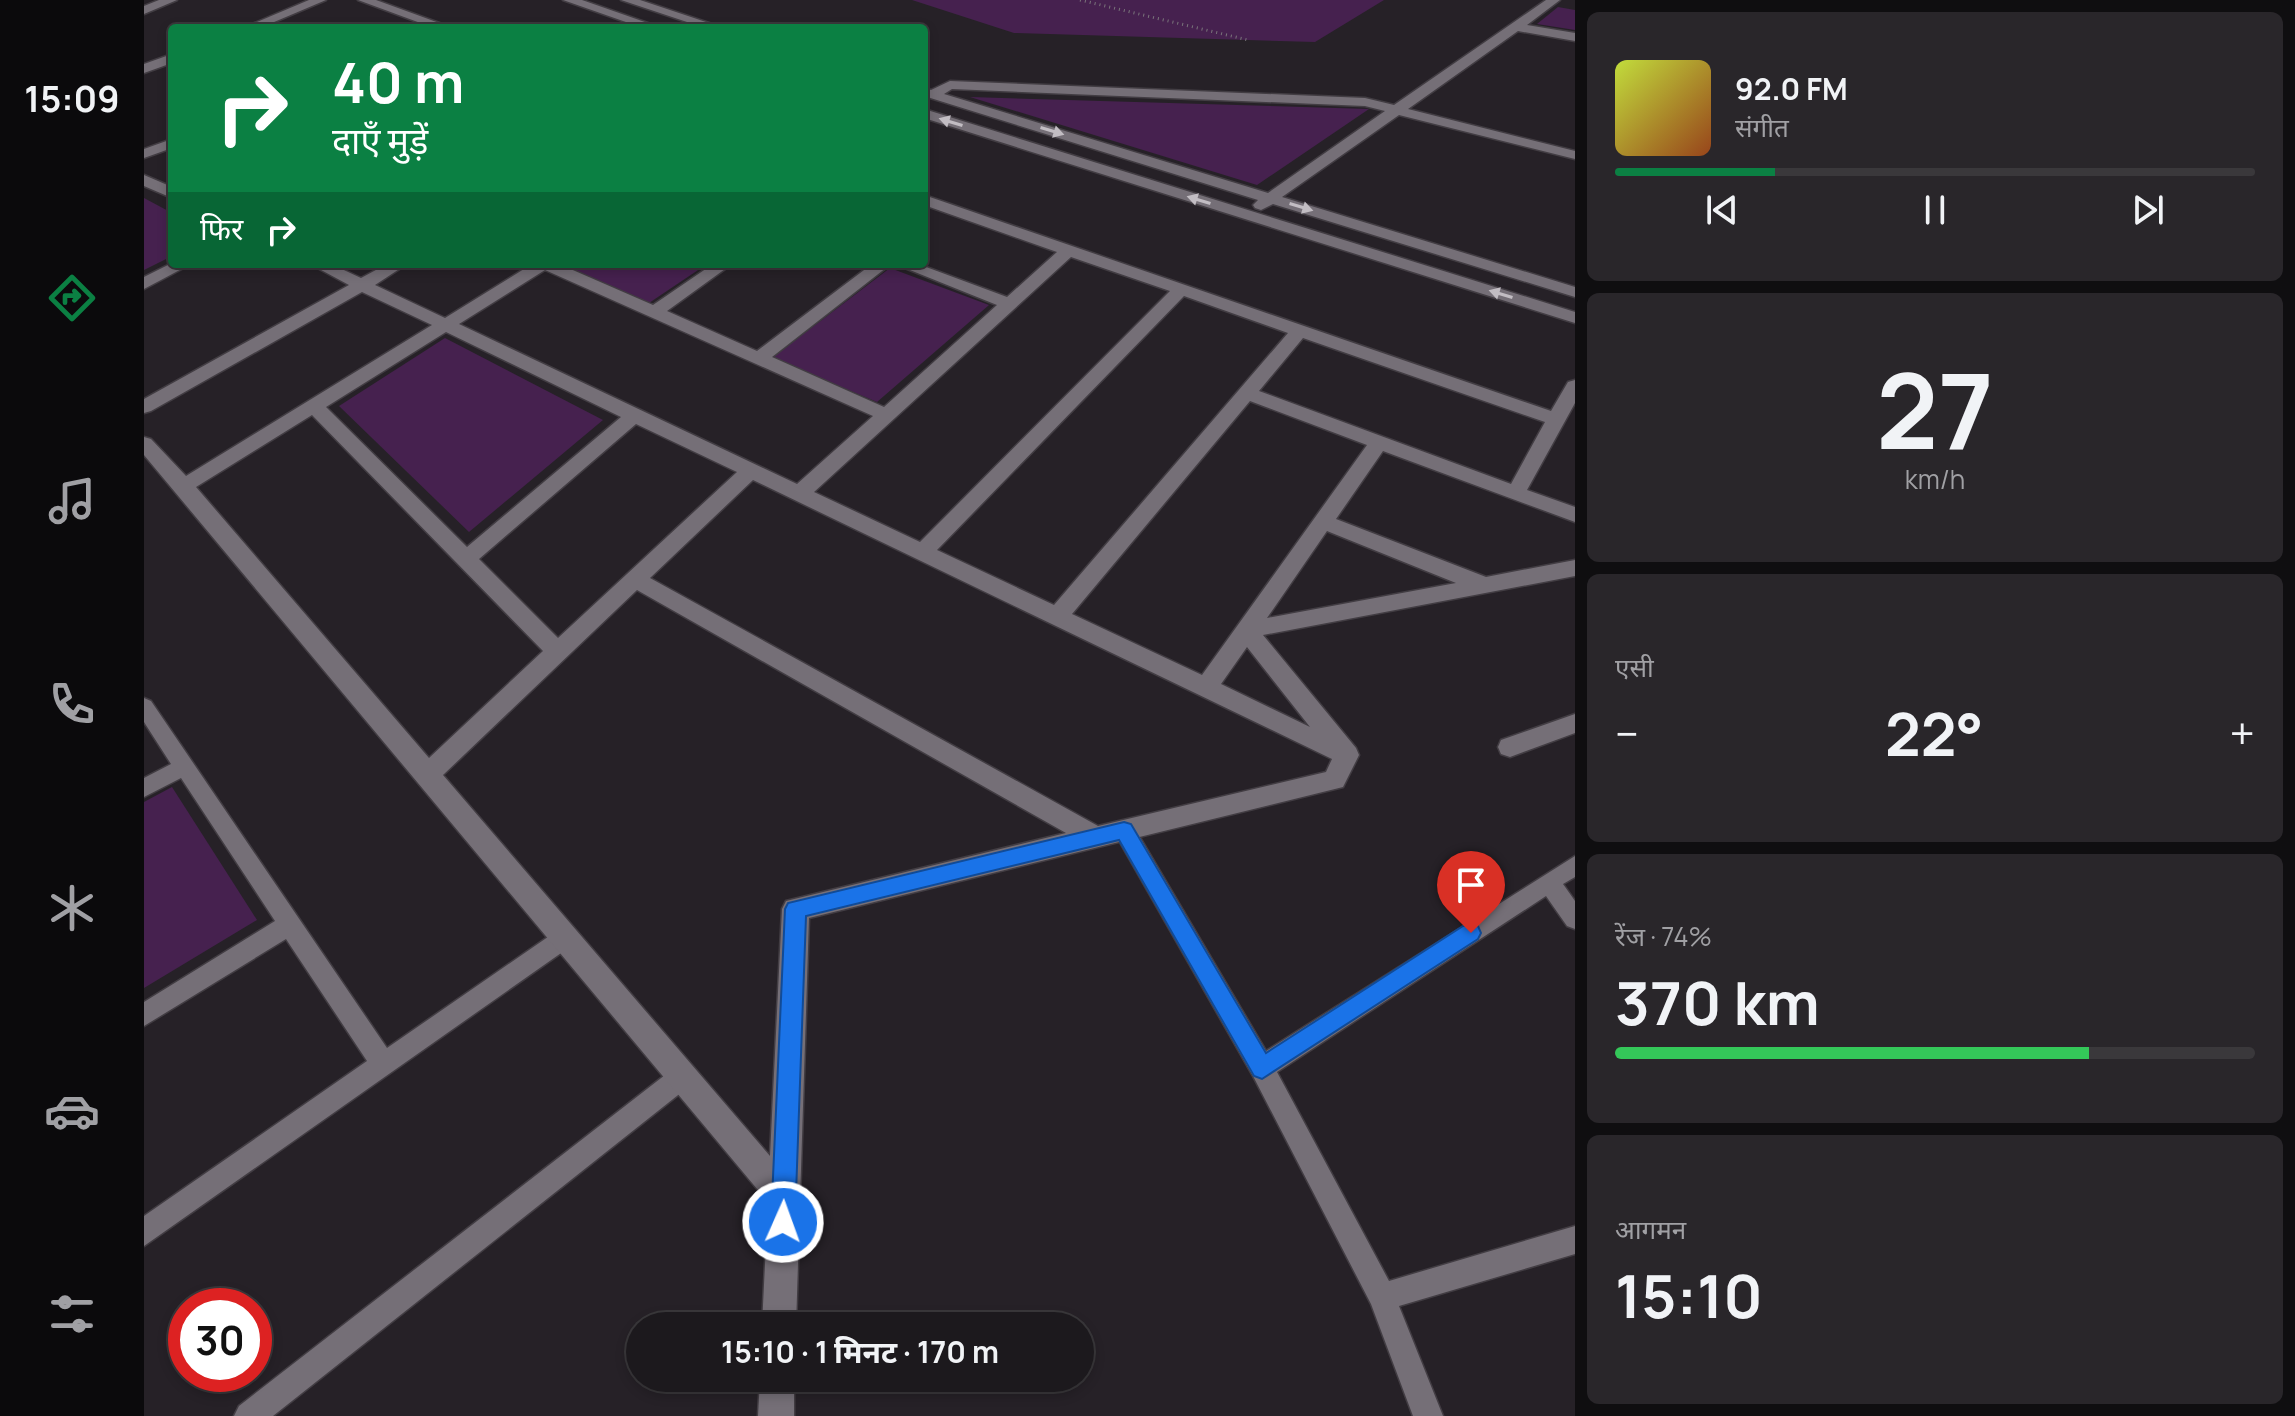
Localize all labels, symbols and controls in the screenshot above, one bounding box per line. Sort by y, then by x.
text: 40 m [332,43,464,120]
icon: right [200,56,304,160]
text: 92.0 FM [1735,68,1848,109]
text: 15:09 [24,74,120,123]
text: संगीत [1735,109,1789,145]
one-way arrow [939,115,963,128]
text: दाएँ मुड़ें [332,116,428,165]
one-way arrow [1040,125,1064,138]
icon: previous [1700,188,1744,232]
icon: pause [1913,188,1957,232]
icon: next [2126,188,2170,232]
one-way arrow [1187,193,1211,205]
one-way arrow [1289,202,1313,214]
text: फिर [200,208,243,249]
icon: right [259,208,303,252]
icon: directions [44,270,100,326]
one-way arrow [1488,287,1512,300]
text: 27 [1876,338,1994,480]
text: km/h [1905,461,1965,497]
icon: music [44,473,100,529]
text: एसी [1615,649,1654,685]
icon: phone [44,676,100,732]
text: 22° [1885,692,1983,774]
text: − [1615,703,1639,763]
text: + [2230,703,2255,763]
pin [1437,851,1505,933]
icon: arrive [1449,863,1493,907]
icon: climate [44,880,100,936]
text: रेंज · 74% [1615,918,1712,954]
text: 370 km [1615,961,1820,1043]
icon: car [44,1083,100,1139]
position arrow [741,1180,825,1264]
text: आगमन [1615,1211,1686,1247]
text: 15:10 [1615,1254,1763,1336]
icon: filters [44,1286,100,1342]
speed limit sign: 30 [168,1288,272,1392]
text: 15:10 · 1 मिनट · 170 m [721,1331,999,1372]

